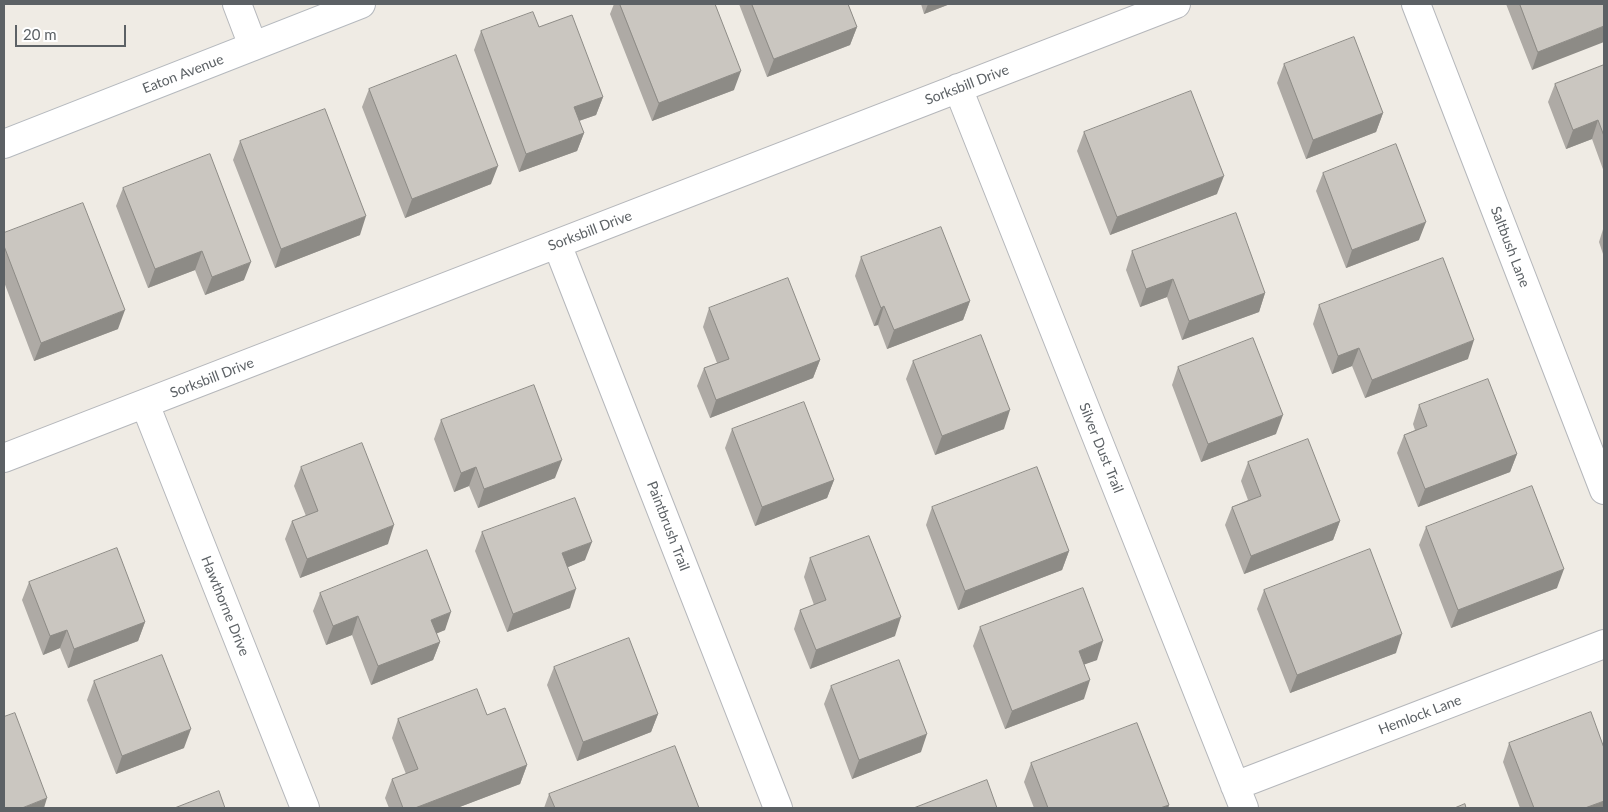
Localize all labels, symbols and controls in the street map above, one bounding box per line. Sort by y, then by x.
scale bar [18,15,129,47]
text: 20 m [23,25,57,43]
street label: Eaton Avenue [140,51,226,97]
street label: Sorksbill Drive [923,61,1011,109]
street label: Saltbush Lane [1487,204,1533,290]
street label: Sorksbill Drive [546,207,634,255]
street label: Sorksbill Drive [168,354,256,402]
street label: Silver Dust Trail [1075,401,1127,495]
street label: Paintbrush Trail [643,479,693,573]
street label: Hawthorne Drive [197,554,253,658]
street label: Hemlock Lane [1376,692,1464,738]

